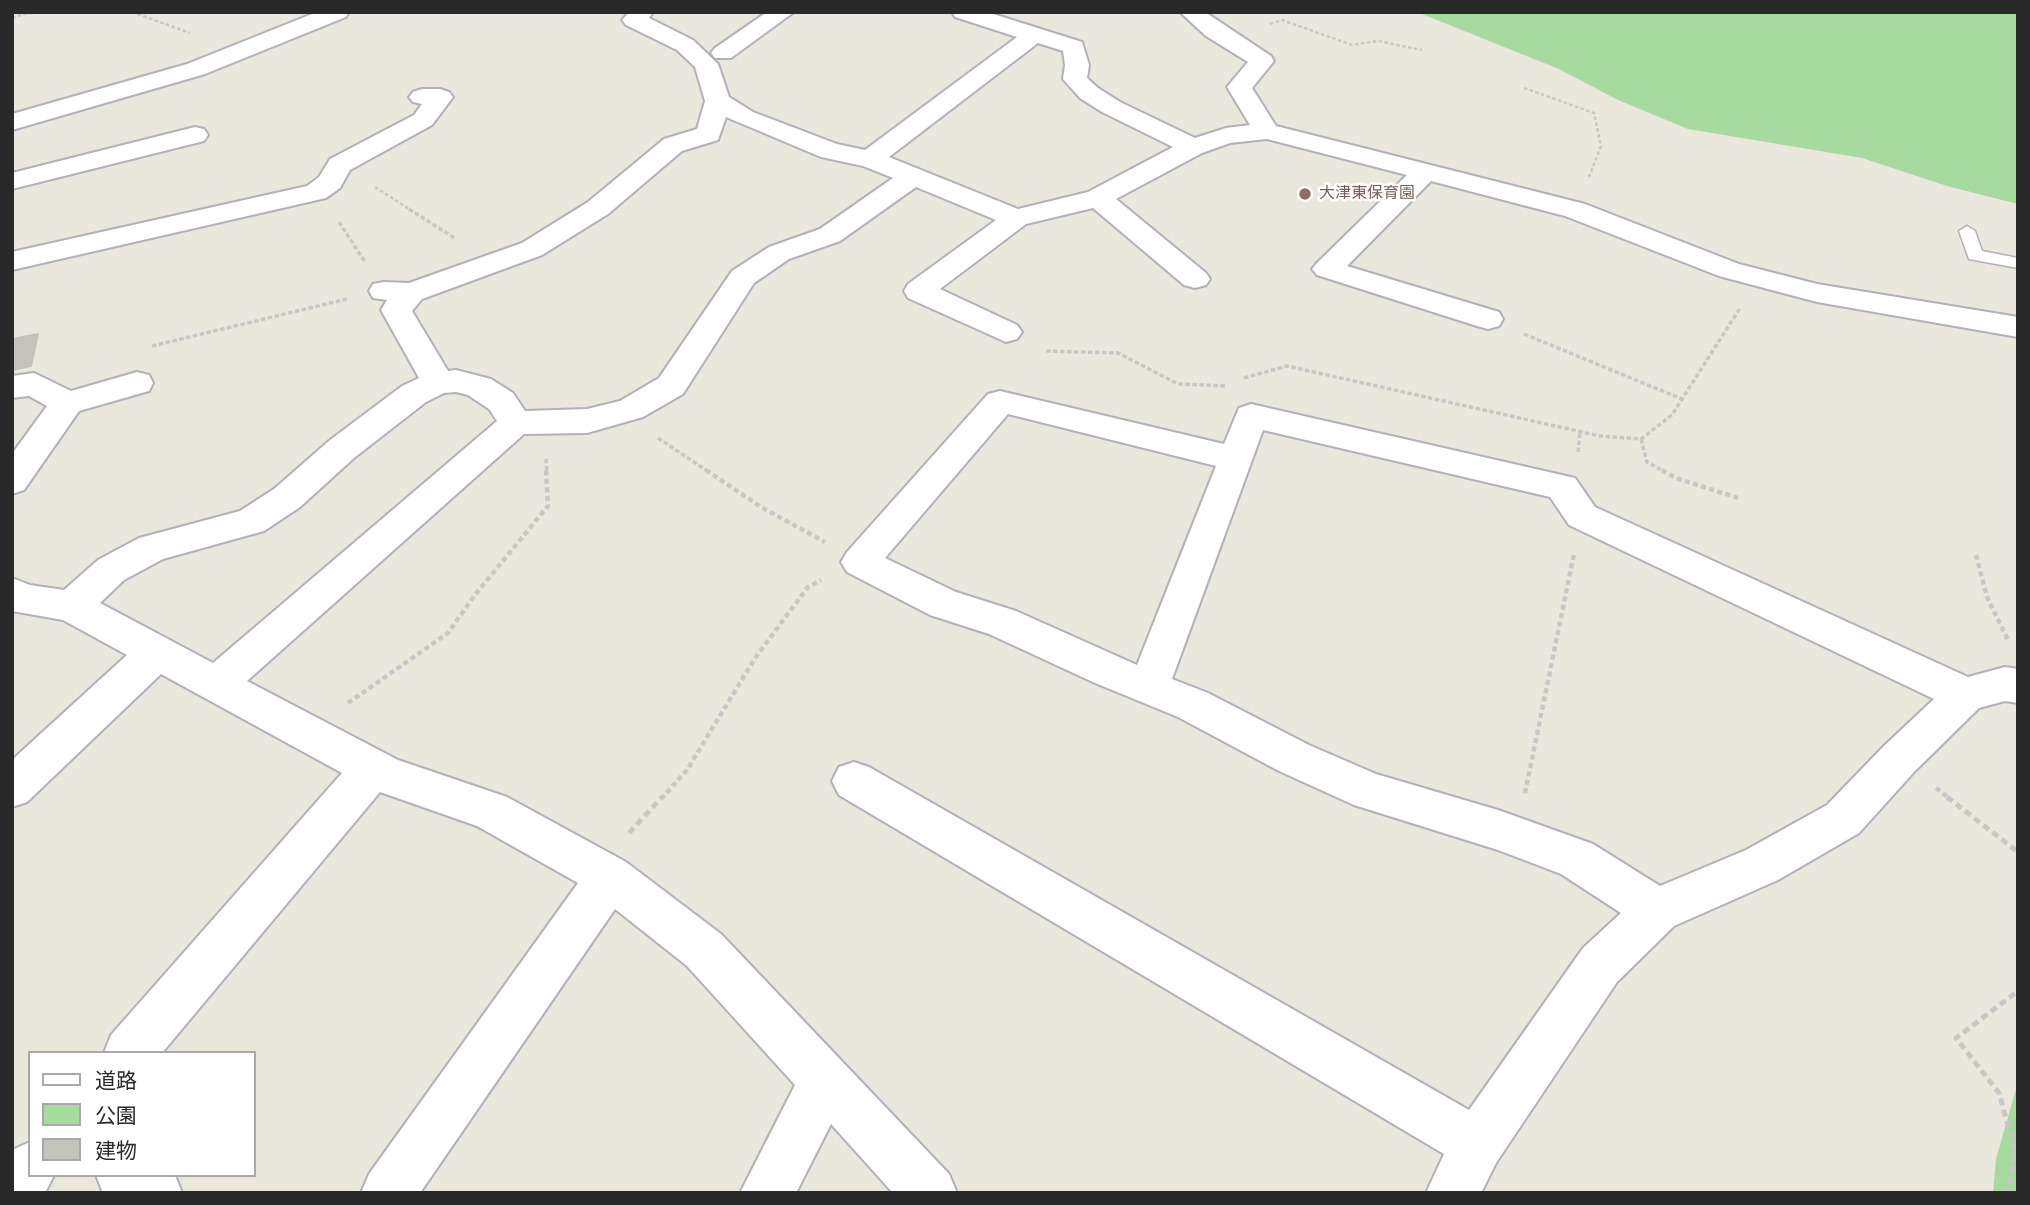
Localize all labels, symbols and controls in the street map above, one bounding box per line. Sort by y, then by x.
place label: 大津東保育園 [1319,184,1415,204]
marker: 大津東保育園 [1297,186,1313,202]
legend [28,1051,256,1177]
text: 道路 [95,1066,137,1095]
text: 公園 [95,1101,137,1130]
text: 建物 [95,1136,137,1165]

